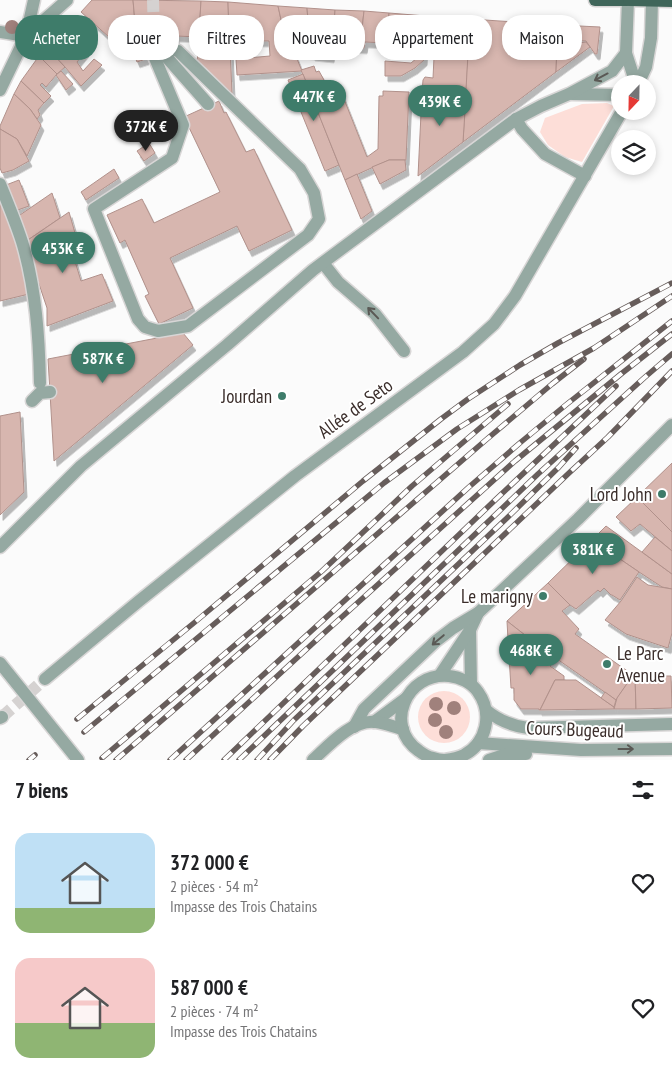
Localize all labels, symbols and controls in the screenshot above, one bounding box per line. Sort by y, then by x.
chip: Acheter [15,15,98,60]
chip: Louer [108,15,179,60]
chip: Filtres [189,15,264,60]
chip: Nouveau [274,15,365,60]
chip: Appartement [375,15,492,60]
chip: Maison [502,15,582,60]
one-way arrow [593,72,608,82]
north arrow [611,75,656,120]
map controls [611,75,656,175]
pin: 447K € [273,80,355,122]
pin: 439K € [399,84,481,127]
text: 447K € [293,86,335,106]
text: 439K € [419,91,461,111]
pin: 372K € [105,110,187,152]
text: 372K € [125,116,167,136]
button: layers [611,130,656,175]
pin: 453K € [22,232,104,274]
text: 453K € [42,238,84,258]
one-way arrow [367,307,379,320]
pin: 587K € [62,342,144,384]
text: 587K € [82,348,124,368]
street label: Allée de Seto [313,373,397,443]
place label: Jourdan [221,384,272,408]
marker: Jourdan [276,390,288,402]
place label: Lord John [590,482,652,506]
marker: Lord John [656,488,668,500]
pin: 381K € [552,532,634,575]
text: 381K € [572,539,614,559]
place label: Le marigny [461,584,534,608]
marker: Le marigny [537,590,549,602]
one-way arrow [431,634,444,645]
pin: 468K € [490,634,572,676]
text: 468K € [510,640,552,660]
place label: Le Parc Avenue [617,641,665,687]
marker: Le Parc Avenue [601,658,613,670]
street label: Cours Bugeaud [526,715,624,743]
one-way arrow [618,744,634,754]
icon: filters [629,776,657,804]
text: 7 biens [15,777,68,804]
text: 372 000 € [170,849,249,876]
icon: home [55,853,115,913]
icon: heart [629,869,657,897]
text: 2 pièces · 54 m² [170,876,259,896]
text: Impasse des Trois Chatains [170,896,317,916]
text: 587 000 € [170,974,248,1001]
icon: home [55,978,115,1038]
icon: heart [629,994,657,1022]
text: 2 pièces · 74 m² [170,1001,259,1021]
text: Impasse des Trois Chatains [170,1021,317,1041]

